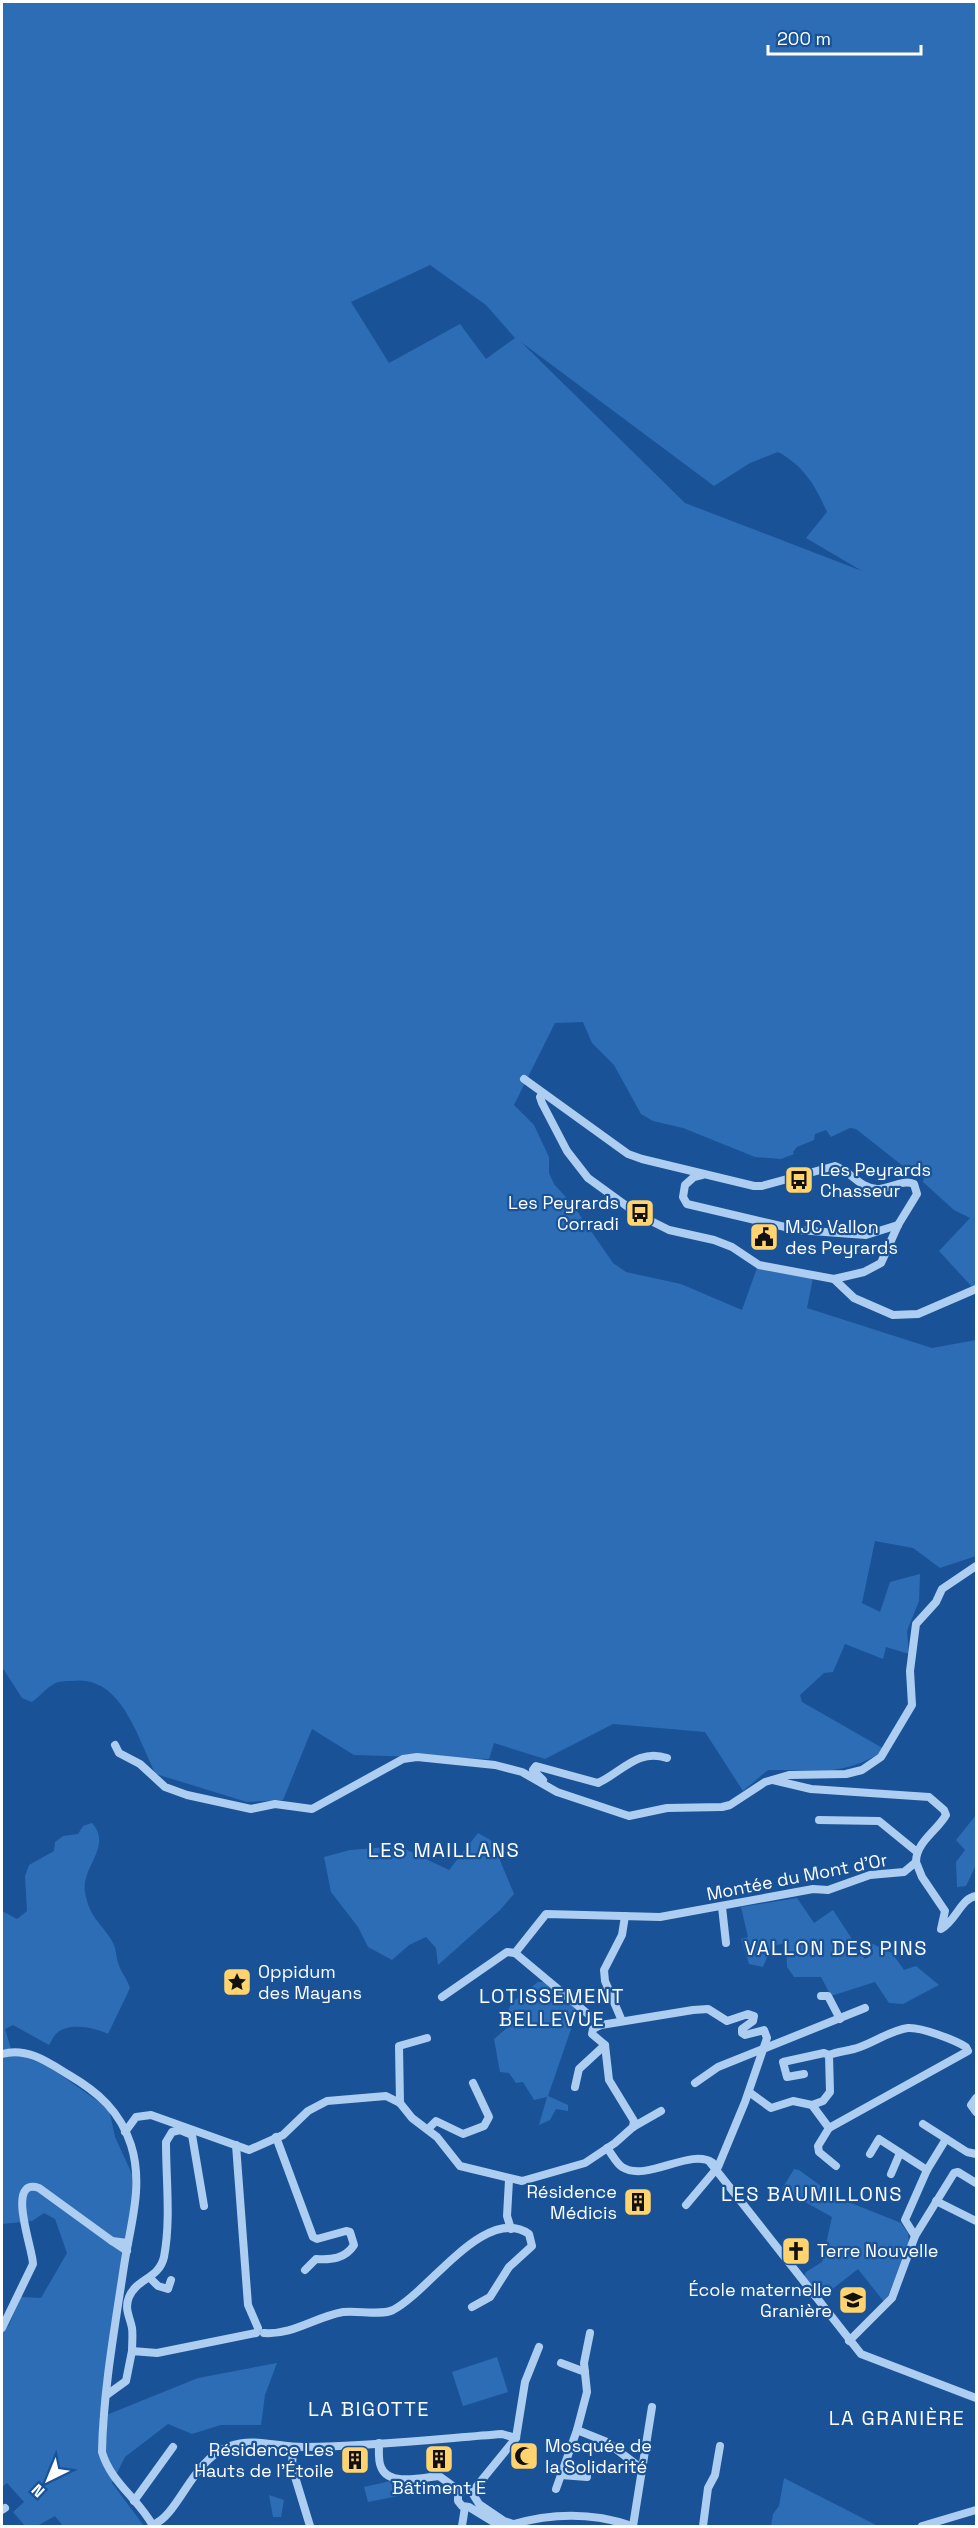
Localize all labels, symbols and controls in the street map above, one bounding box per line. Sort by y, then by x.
scale bar [768,18,921,56]
text: 200 m [777,27,831,50]
place label: Les Peyrards Chasseur [820,1158,931,1202]
bus stop icon: Les Peyrards Chasseur [783,1164,815,1196]
place label: Les Peyrards Corradi [508,1191,619,1235]
bus stop icon: Les Peyrards Corradi [624,1197,656,1229]
place label: MJC Vallon des Peyrards [785,1215,898,1259]
public building icon: MJC Vallon des Peyrards [748,1221,780,1253]
district label: LES MAILLANS [368,1837,520,1863]
street label: Montée du Mont d'Or [705,1848,889,1905]
district label: VALLON DES PINS [744,1935,928,1961]
place label: Oppidum des Mayans [258,1960,362,2004]
place icon: Oppidum des Mayans [221,1966,253,1998]
district label: LOTISSEMENT BELLEVUE [479,1983,625,2032]
place label: Résidence Médicis [526,2180,617,2224]
district label: LES BAUMILLONS [721,2181,903,2207]
building icon: Résidence Médicis [622,2186,654,2218]
church icon: Terre Nouvelle [780,2235,812,2267]
place label: Terre Nouvelle [817,2239,939,2262]
place label: École maternelle Granière [688,2278,832,2322]
school or university icon: École maternelle Granière [837,2284,869,2316]
district label: LA BIGOTTE [308,2396,430,2422]
district label: LA GRANIÈRE [829,2405,965,2431]
place label: Mosquée de la Solidarité [545,2434,652,2478]
place label: Résidence Les Hauts de l'Étoile [194,2438,334,2482]
mosque icon: Mosquée de la Solidarité [508,2440,540,2472]
building icon: Bâtiment E [423,2443,455,2475]
building icon: Résidence Les Hauts de l'Étoile [339,2444,371,2476]
north arrow [18,2450,78,2510]
place label: Bâtiment E [392,2476,486,2499]
text: N [27,2479,49,2502]

